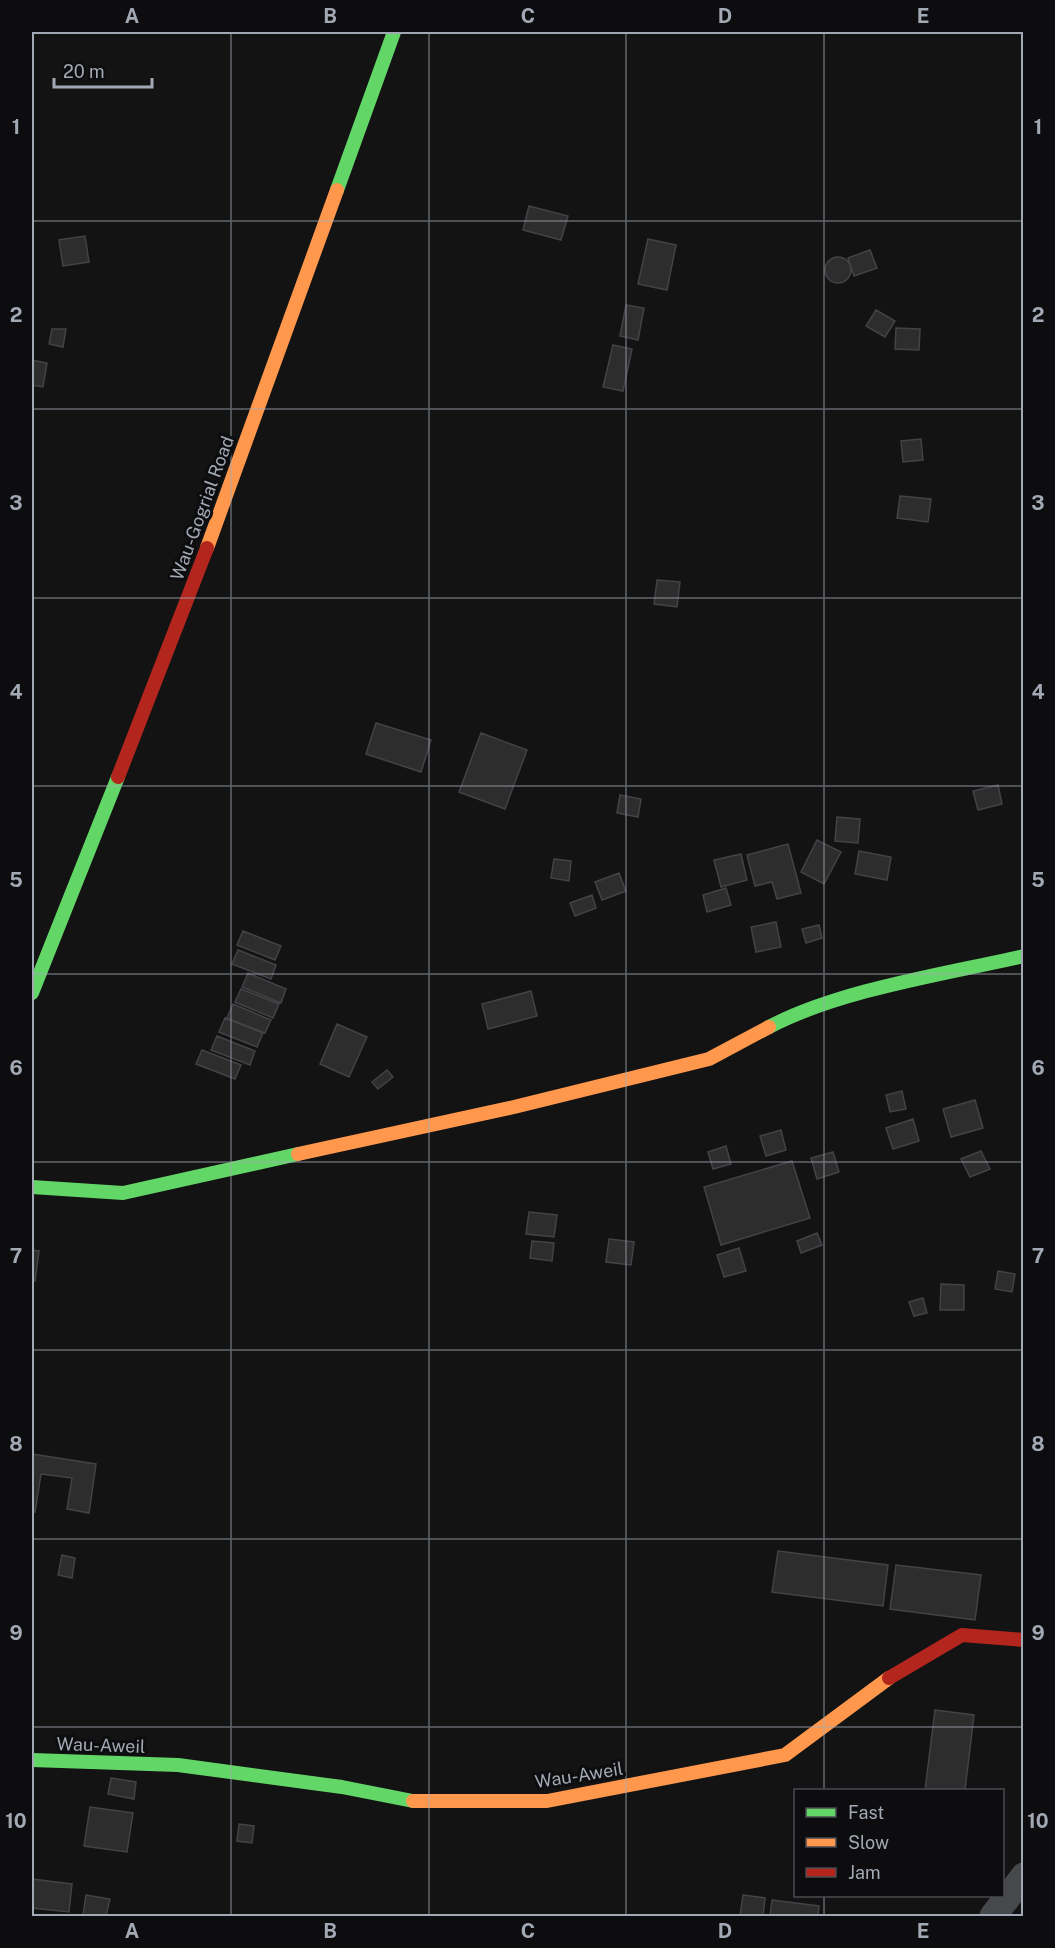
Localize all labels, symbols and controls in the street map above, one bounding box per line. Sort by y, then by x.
text: A [125,4,139,28]
text: B [323,4,337,28]
text: C [521,4,535,28]
text: D [718,4,732,28]
text: E [917,4,929,28]
scale bar [54,51,152,89]
text: 20 m [63,61,105,82]
text: 1 [12,115,20,139]
text: 1 [1034,115,1042,139]
text: 2 [10,303,22,327]
text: 2 [1032,303,1044,327]
street label: Wau-Gogrial Road [166,433,238,583]
text: 3 [9,491,23,515]
text: 3 [1031,491,1045,515]
text: 4 [9,680,23,704]
text: 4 [1031,680,1045,704]
text: 5 [9,868,23,892]
text: 5 [1031,868,1045,892]
text: 6 [9,1056,23,1080]
text: 6 [1031,1056,1045,1080]
text: 7 [10,1244,22,1268]
text: 7 [1032,1244,1044,1268]
text: 8 [9,1432,23,1456]
text: 8 [1031,1432,1045,1456]
text: 9 [9,1621,23,1645]
text: 9 [1031,1621,1045,1645]
street label: Wau-Aweil [56,1733,146,1757]
street label: Wau-Aweil [533,1758,625,1792]
legend [794,1789,1004,1897]
text: Fast [848,1802,884,1823]
text: 10 [5,1809,27,1833]
text: 10 [1027,1809,1049,1833]
text: Slow [848,1832,889,1853]
text: Jam [848,1862,881,1883]
text: A [125,1919,139,1943]
text: B [323,1919,337,1943]
text: C [521,1919,535,1943]
text: D [718,1919,732,1943]
text: E [917,1919,929,1943]

